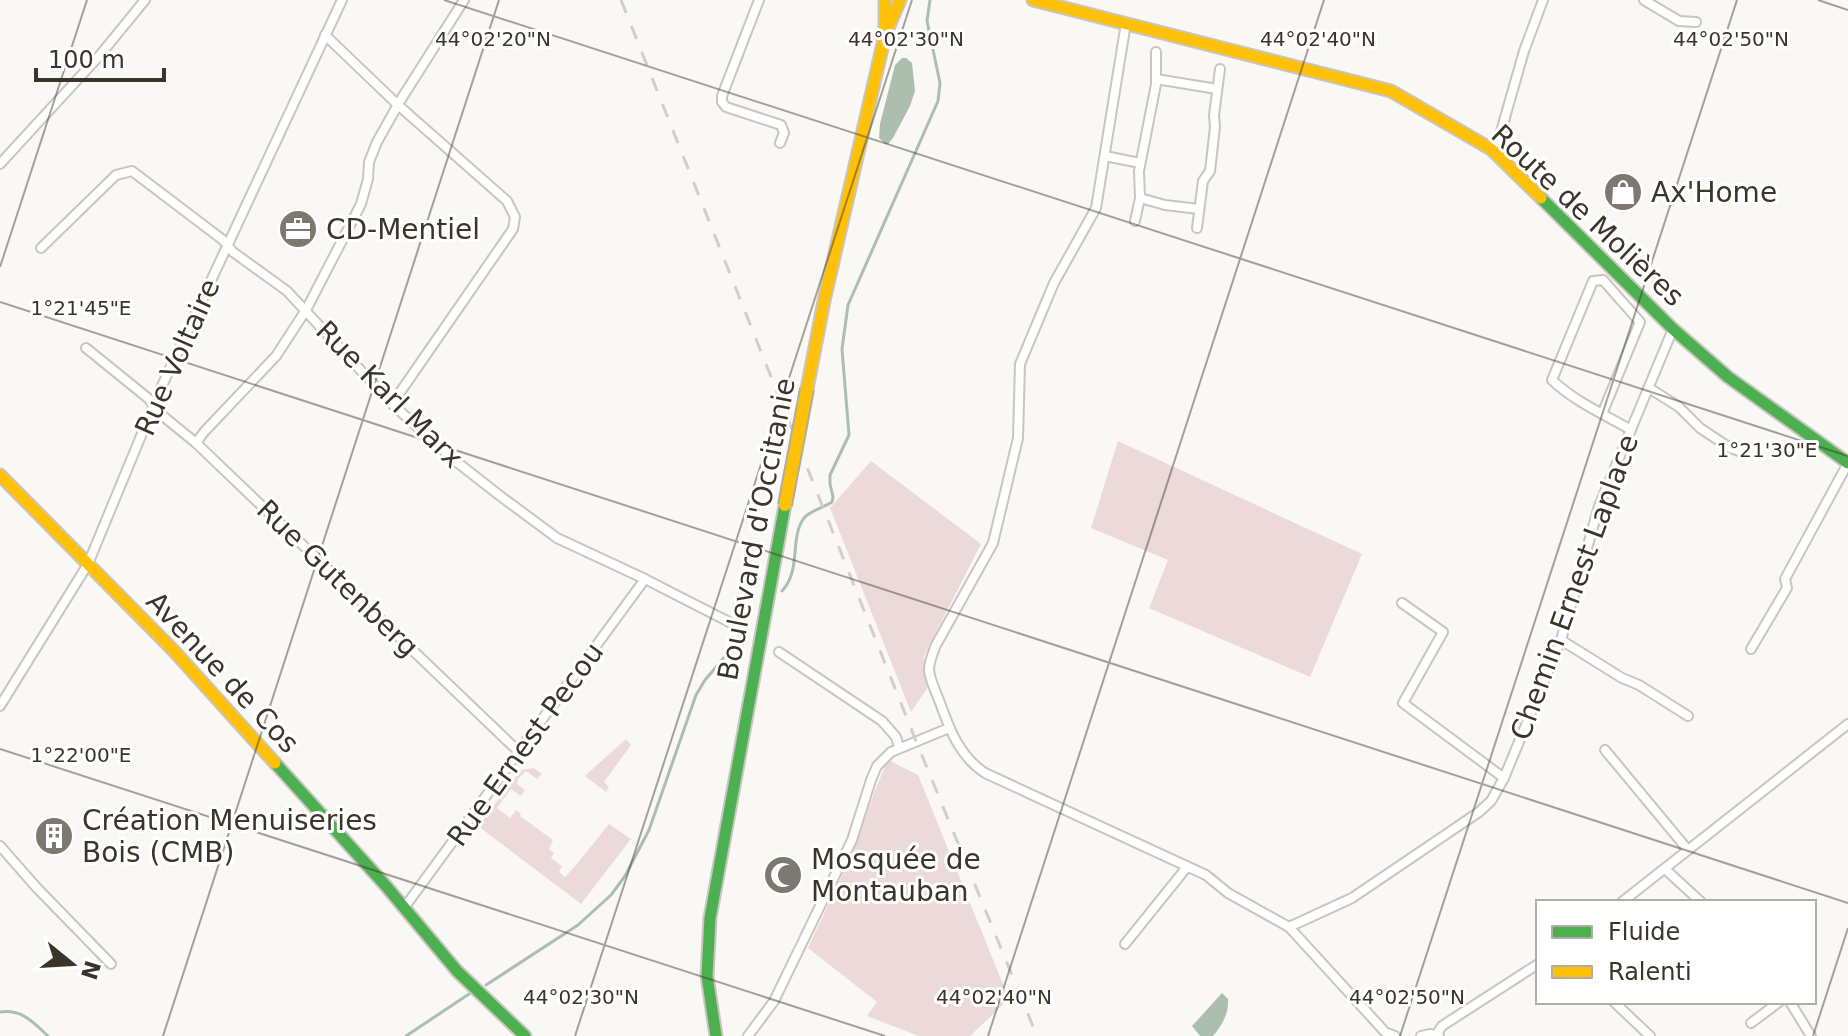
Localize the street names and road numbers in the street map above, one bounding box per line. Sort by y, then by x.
street label: Route de Molières [1485,118,1691,313]
street label: Rue Voltaire [128,274,227,441]
street label: Rue Karl Marx [309,314,470,475]
street label: Boulevard d'Occitanie [711,375,802,683]
street label: Chemin Ernest Laplace [1504,430,1645,744]
street label: Rue Gutenberg [250,493,425,664]
street label: Avenue de Cos [140,585,306,760]
street label: Rue Ernest Pecou [440,636,610,853]

